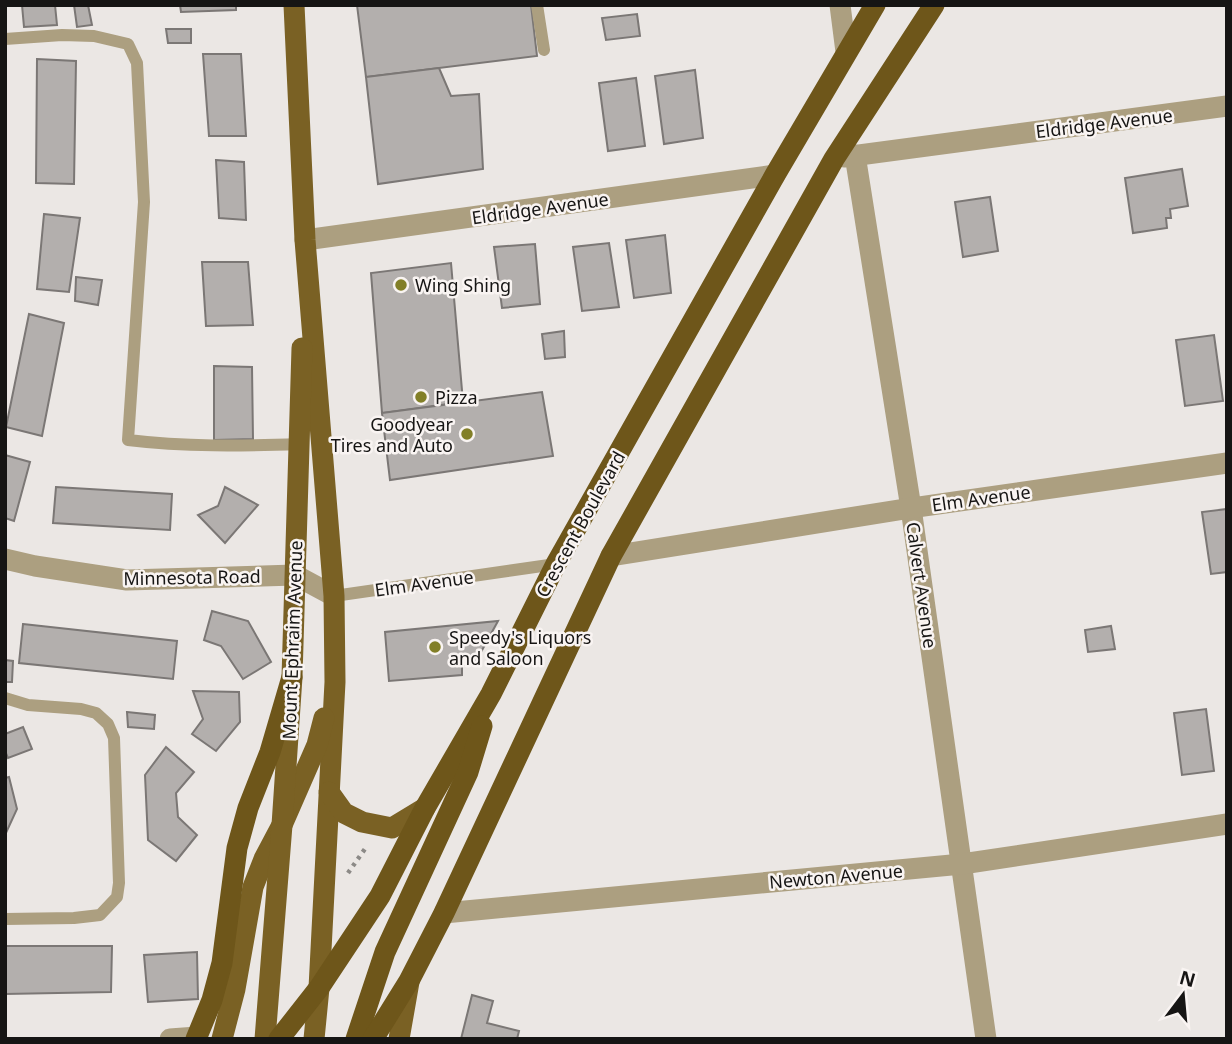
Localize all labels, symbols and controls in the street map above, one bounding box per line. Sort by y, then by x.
street label: Eldridge Avenue [1034,103,1174,143]
street label: Eldridge Avenue [470,187,610,229]
place label: Wing Shing [415,273,511,297]
marker: Wing Shing [393,277,409,293]
place label: Pizza [435,385,478,409]
marker: Pizza [413,389,429,405]
place label: Goodyear Tires and Auto [331,412,454,457]
marker: Goodyear Tires and Auto [459,426,475,442]
street label: Crescent Boulevard [530,447,630,601]
street label: Elm Avenue [930,479,1032,517]
street label: Calvert Avenue [901,520,943,650]
street label: Mount Ephraim Avenue [277,540,307,740]
street label: Minnesota Road [123,564,261,590]
street label: Elm Avenue [373,564,475,602]
place label: Speedy's Liquors and Saloon [449,625,591,670]
marker: Speedy's Liquors and Saloon [427,639,443,655]
street label: Newton Avenue [768,858,904,894]
north arrow [1148,960,1218,1030]
text: N [1177,964,1199,993]

